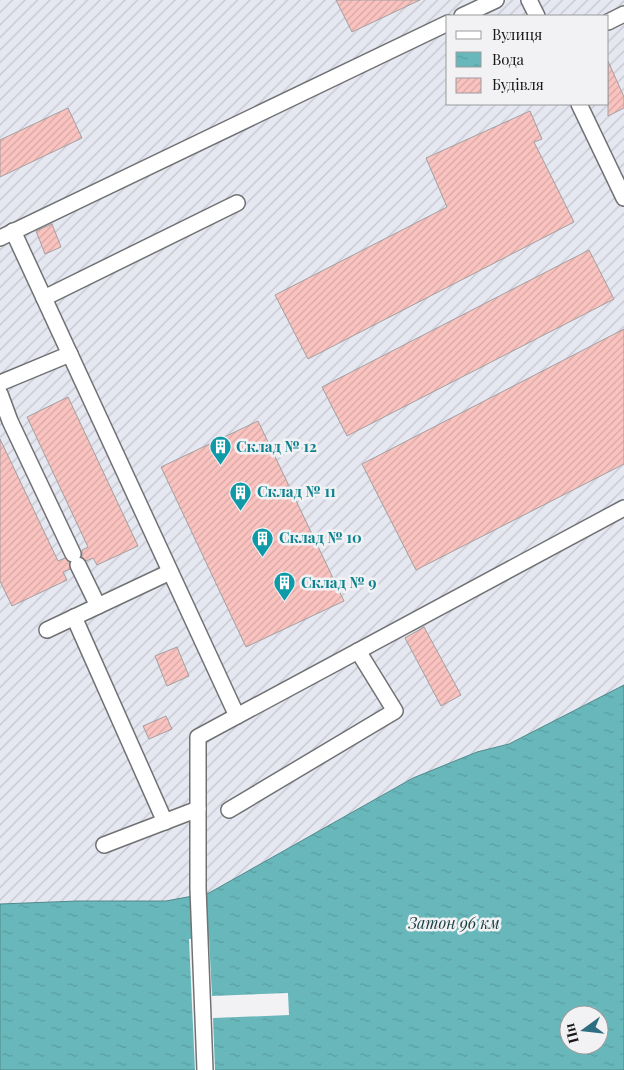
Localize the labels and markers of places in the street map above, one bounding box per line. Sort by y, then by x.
building icon: Склад № 12 [208,435,232,466]
place label: Склад № 12 [236,436,317,456]
building icon: Склад № 11 [229,480,253,511]
place label: Склад № 11 [257,481,336,501]
building icon: Склад № 10 [251,526,275,557]
place label: Склад № 10 [279,527,362,547]
building icon: Склад № 9 [273,571,297,602]
place label: Склад № 9 [301,572,377,592]

